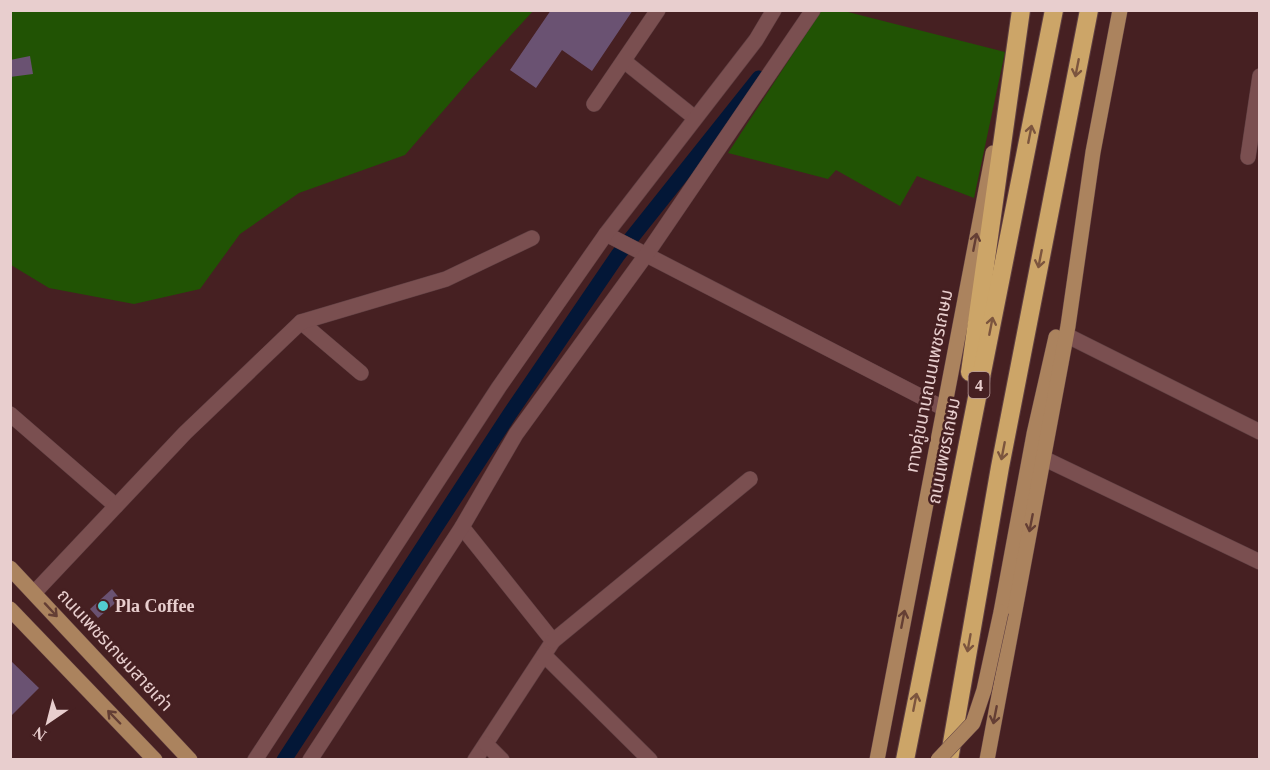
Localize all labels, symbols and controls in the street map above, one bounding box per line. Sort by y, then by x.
one-way arrow [1071,58,1082,77]
one-way arrow [1025,125,1036,145]
one-way arrow [970,233,981,253]
one-way arrow [1034,249,1045,269]
street label: ทางคู่ขนานถนนเพชรเกษม [901,288,957,474]
one-way arrow [986,316,997,336]
road number: 4 [968,372,990,398]
street label: ถนนเพชรเกษม [923,396,965,506]
one-way arrow [997,440,1008,460]
one-way arrow [1025,513,1036,533]
street label: ถนนเพชรเกษมสายเก่า [53,585,177,715]
place label: Pla Coffee [115,596,194,616]
marker: Pla Coffee [96,599,110,613]
one-way arrow [44,603,58,618]
one-way arrow [898,610,909,630]
one-way arrow [964,632,975,652]
north arrow [18,692,78,752]
one-way arrow [910,693,922,712]
one-way arrow [989,705,1000,724]
one-way arrow [107,710,122,725]
text: N [30,723,49,744]

